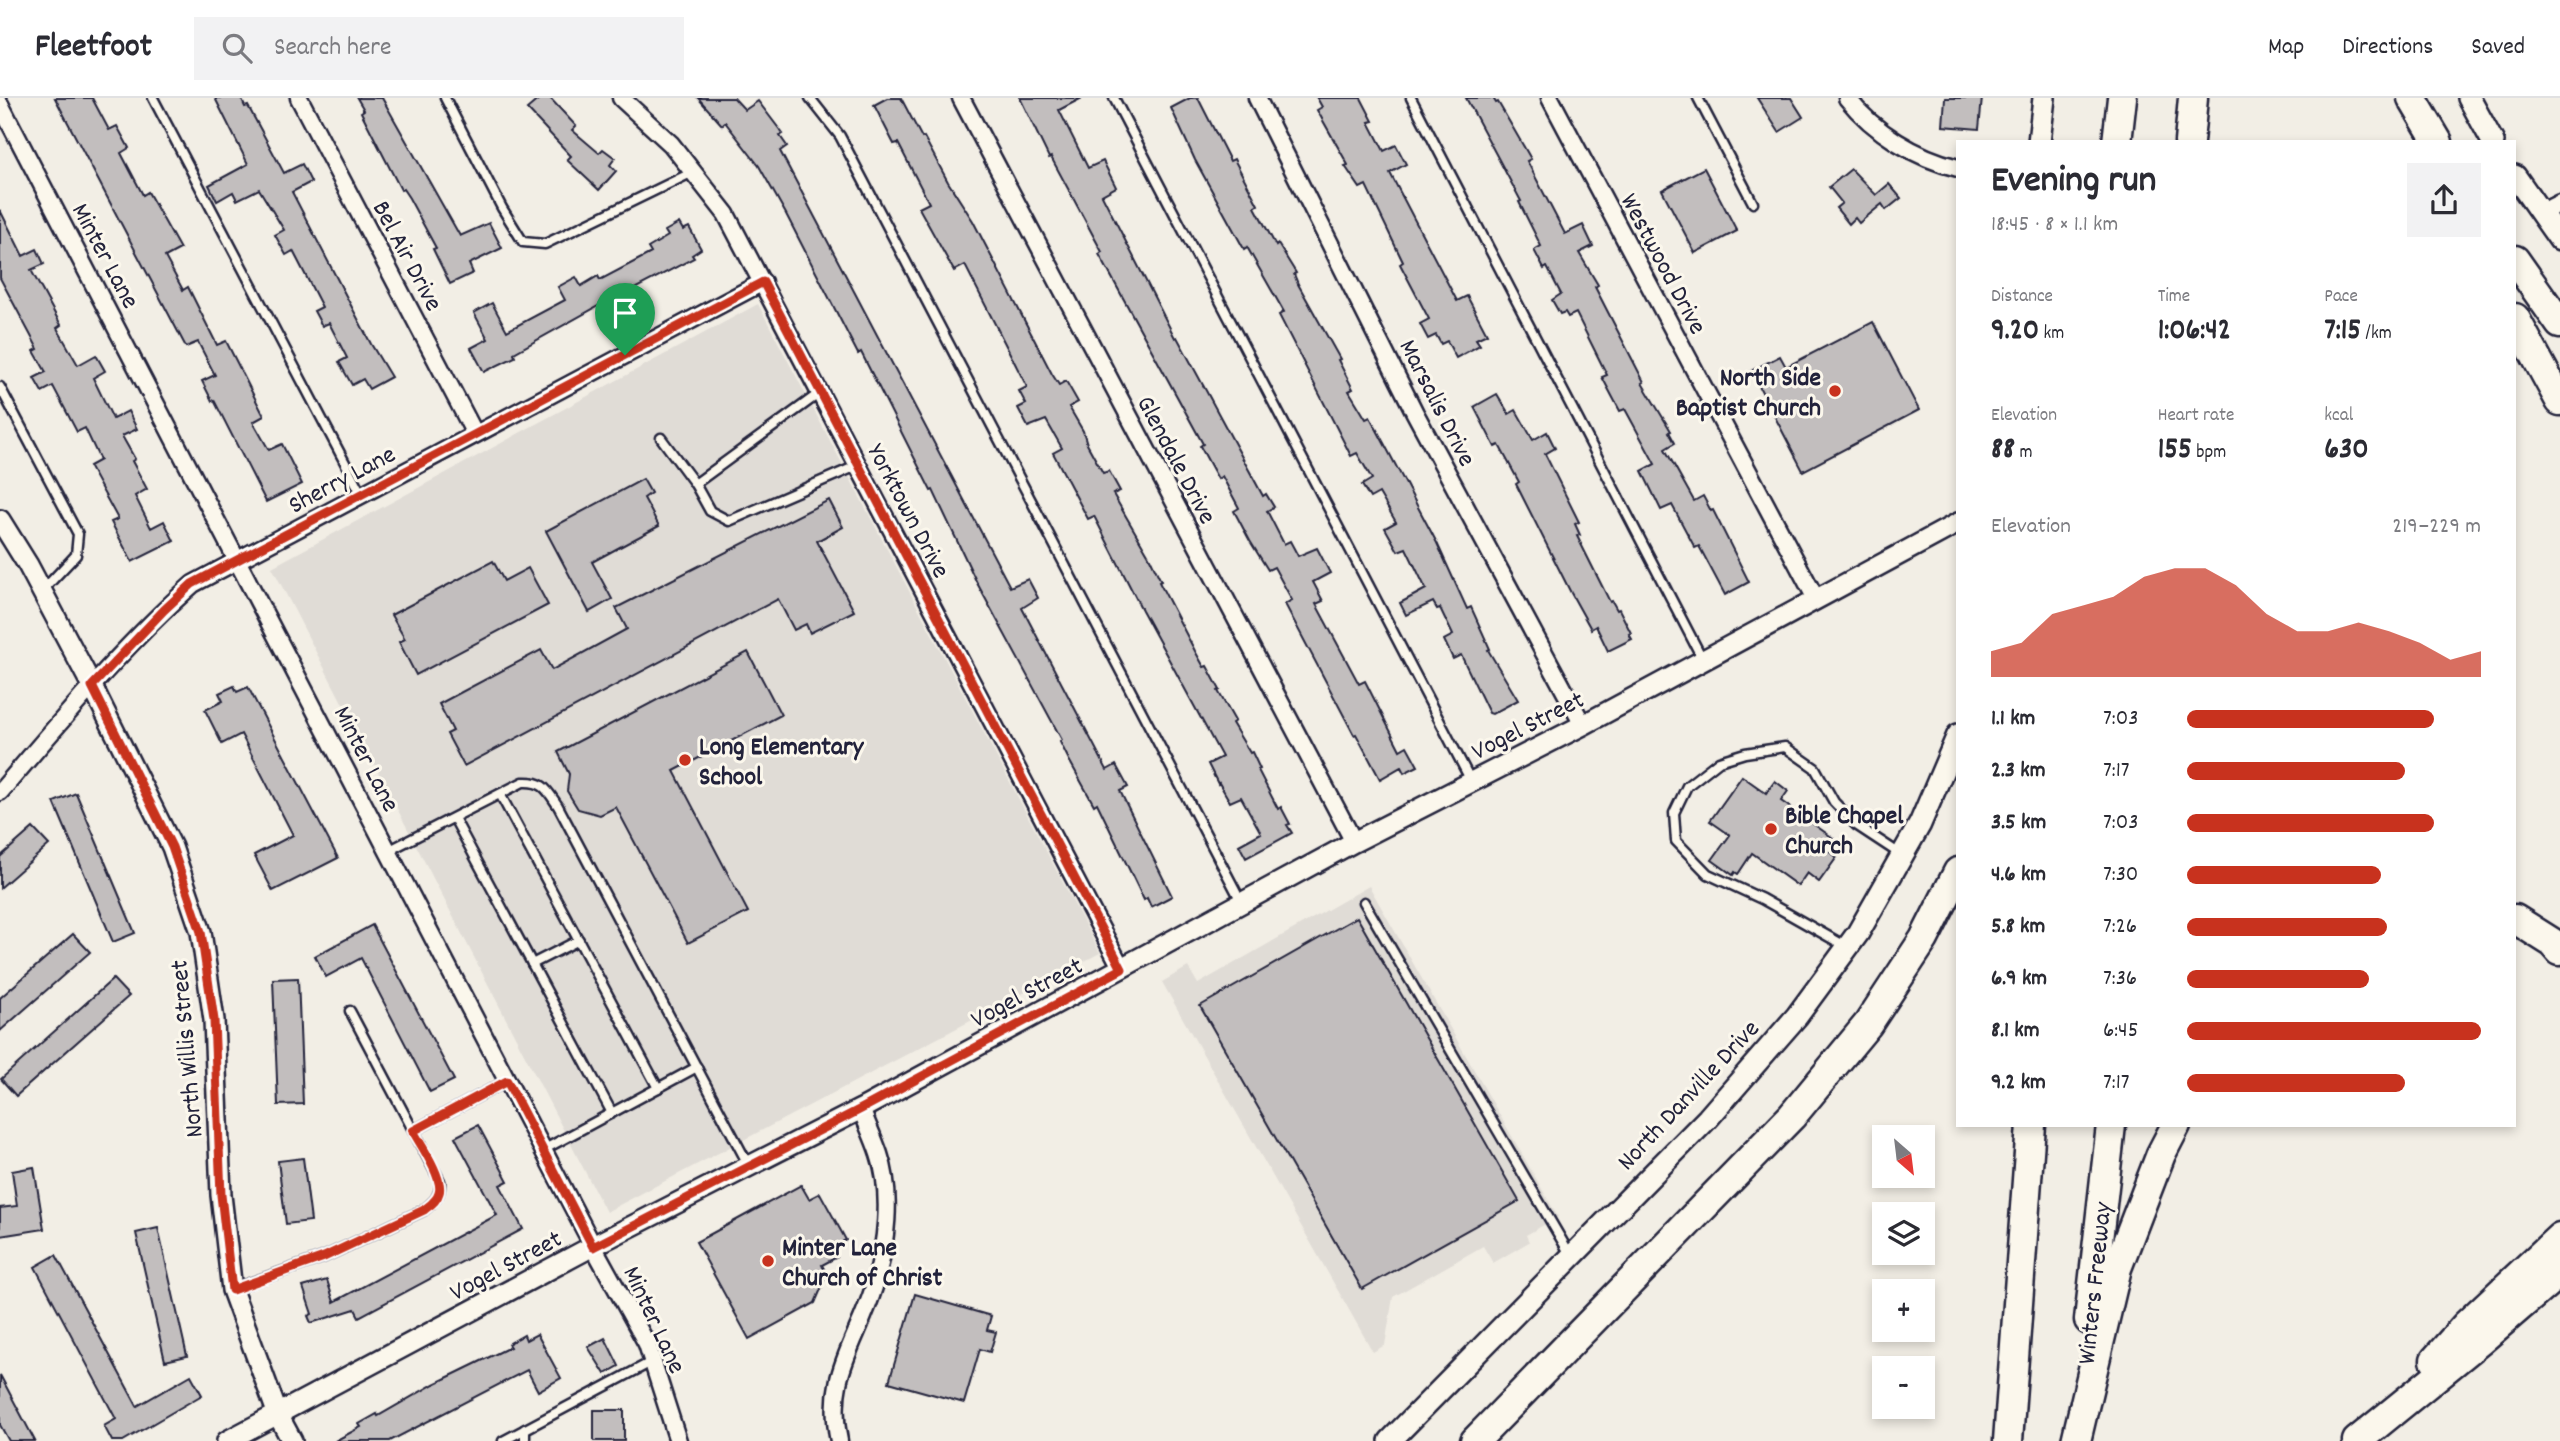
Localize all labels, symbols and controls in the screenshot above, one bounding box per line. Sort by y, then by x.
search box [194,17,684,80]
text: Fleetfoot [35,25,152,72]
icon: search [218,29,256,67]
text: Search here [274,30,391,67]
text: Map [2268,31,2304,65]
text: Directions [2342,31,2433,65]
text: Saved [2471,31,2525,65]
text: Evening run [1991,155,2156,210]
button: share [2407,163,2481,237]
street label: Westwood Drive [1609,188,1715,342]
street label: Bel Air Drive [361,195,451,319]
street label: Minter Lane [61,197,147,316]
text: 18:45 · 8 × 1.1 km [1991,209,2118,242]
pin [595,283,655,355]
text: Distance [1991,284,2053,311]
text: Time [2158,284,2190,311]
text: Pace [2324,284,2358,311]
icon: arrive [606,294,644,332]
text: 9.20 [1991,311,2039,354]
text: 1:06:42 [2158,311,2231,354]
text: 7:15 [2324,311,2361,354]
text: km [2039,321,2064,348]
text: /km [2361,321,2392,348]
street label: Marsalis Drive [1388,334,1484,474]
place label: North Side Baptist Church [1676,361,1821,428]
marker: North Side Baptist Church [1827,383,1843,399]
street label: Glendale Drive [1126,390,1224,532]
text: Elevation [1991,403,2057,430]
text: Heart rate [2158,403,2234,430]
text: kcal [2324,403,2353,430]
text: 88 [1991,430,2015,473]
text: 155 [2158,430,2192,473]
text: 630 [2324,430,2369,473]
street label: Sherry Lane [282,437,403,525]
street label: Yorktown Drive [856,438,958,585]
text: m [2015,440,2032,467]
text: bpm [2192,440,2226,467]
text: Elevation [1991,511,2071,544]
text: 219–229 m [2392,511,2481,544]
street label: Vogel Street [1466,683,1592,771]
street label: Minter Lane [322,700,407,819]
text: 1.1 km [1991,703,2035,736]
text: 7:03 [2103,703,2138,736]
place label: Long Elementary School [699,730,865,797]
marker: Long Elementary School [677,752,693,768]
text: 2.3 km [1991,755,2046,788]
text: 7:17 [2103,755,2129,788]
place label: Bible Chapel Church [1785,799,1904,866]
text: 3.5 km [1991,807,2046,840]
text: 7:03 [2103,807,2138,840]
marker: Bible Chapel Church [1763,821,1779,837]
text: 4.6 km [1991,859,2046,892]
text: 7:30 [2103,859,2138,892]
text: 5.8 km [1991,911,2045,944]
text: 7:26 [2103,911,2137,944]
street label: Vogel Street [965,949,1091,1039]
street label: North Willis Street [162,958,215,1139]
text: 6.9 km [1991,963,2047,996]
text: 7:36 [2103,963,2137,996]
street label: North Danville Drive [1610,1013,1769,1180]
text: 8.1 km [1991,1015,2040,1048]
text: 6:45 [2103,1015,2138,1048]
text: 9.2 km [1991,1067,2046,1100]
text: 7:17 [2103,1067,2129,1100]
north arrow [1872,1125,1936,1188]
map controls [1872,1125,1935,1419]
street label: Winters Freeway [2070,1200,2123,1366]
button: layers [1872,1202,1935,1265]
street label: Vogel Street [444,1222,570,1312]
place label: Minter Lane Church of Christ [782,1231,943,1298]
marker: Minter Lane Church of Christ [760,1253,776,1269]
street label: Minter Lane [612,1261,694,1380]
button: + [1872,1279,1935,1342]
button: − [1872,1356,1935,1419]

